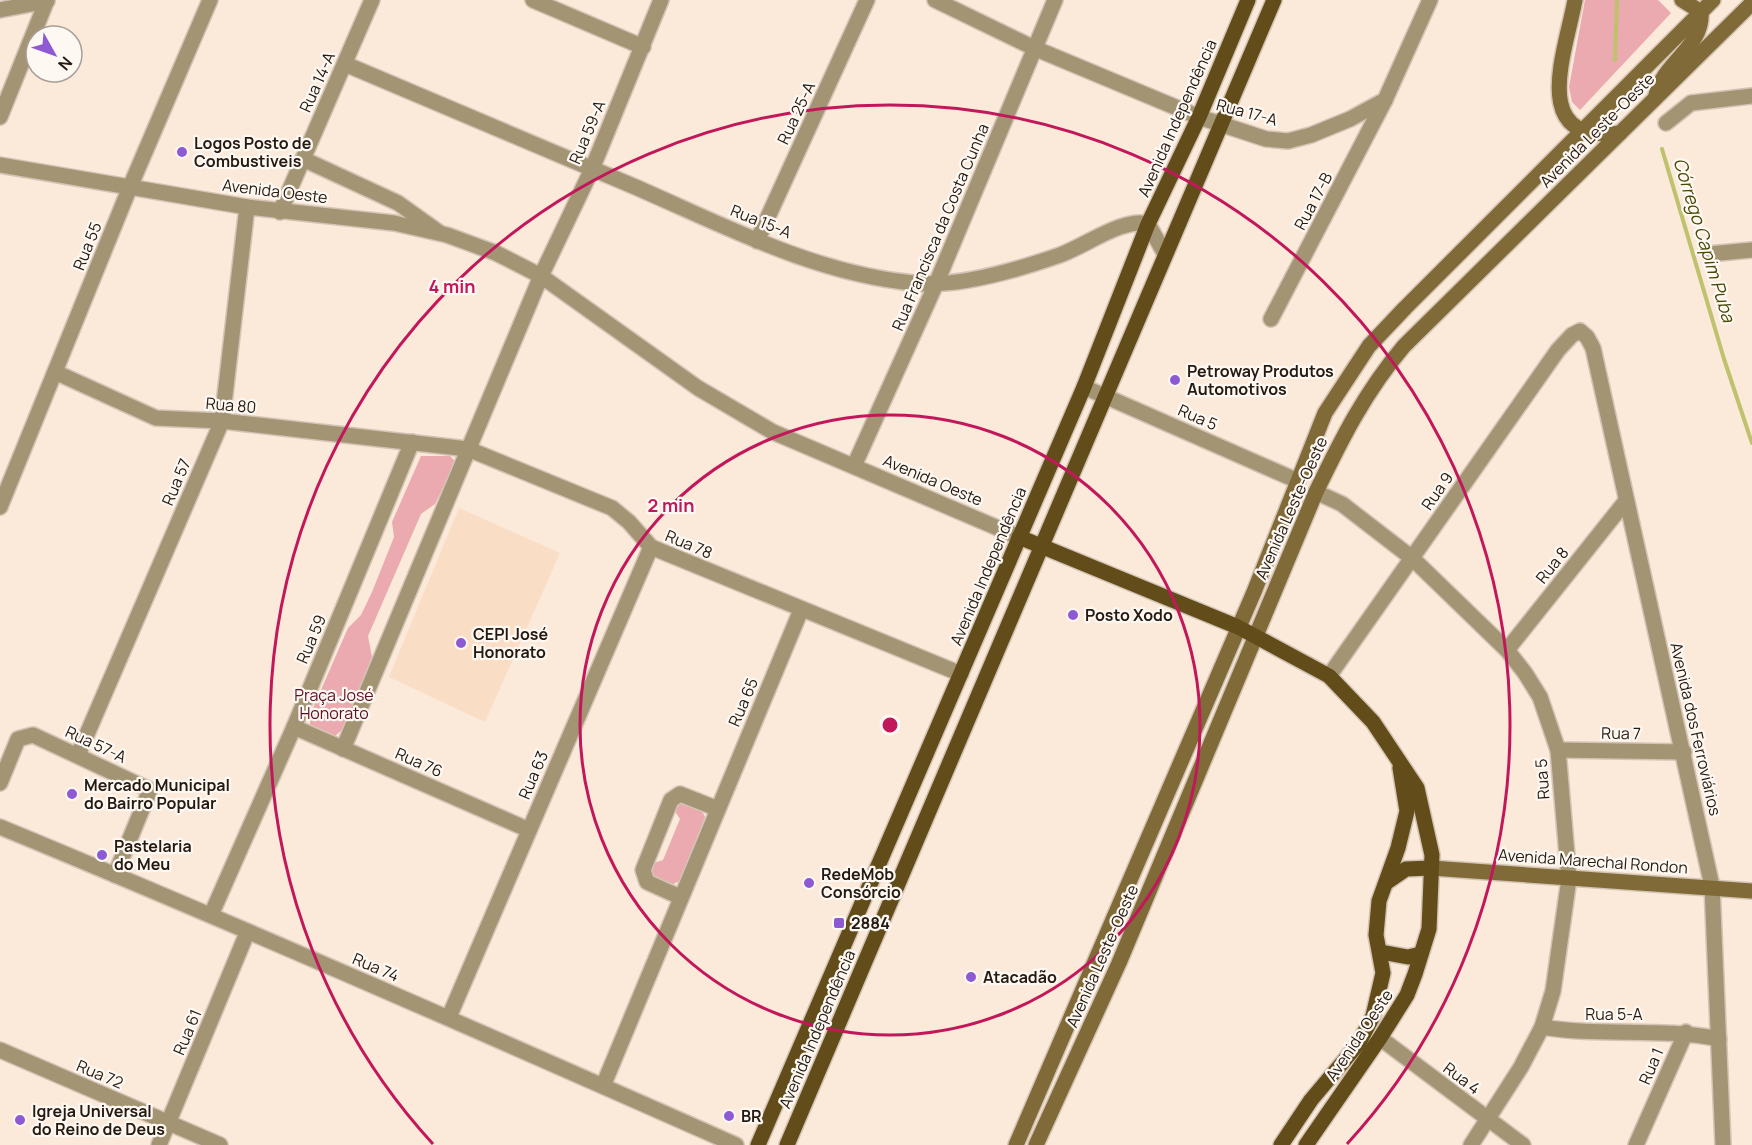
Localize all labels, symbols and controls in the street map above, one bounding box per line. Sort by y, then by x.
north arrow [24,24,84,84]
street label: Avenida Independência [1132,36,1222,200]
street label: Rua 14-A [294,48,340,116]
text: N [53,52,78,75]
street label: Avenida Leste-Oeste [1535,68,1659,192]
street label: Rua 25-A [772,78,820,148]
street label: Rua 17-A [1214,93,1280,131]
street label: Rua 59-A [564,97,610,167]
street label: Rua Francisca da Costa Cunha [886,120,994,334]
place label: Logos Posto de Combustiveis [194,132,312,172]
marker: Logos Posto de Combustiveis [175,145,189,159]
water label: Córrego Capim Puba [1669,155,1742,326]
street label: Rua 17-B [1289,168,1337,234]
street label: Avenida Oeste [221,174,329,208]
street label: Rua 15-A [727,199,795,243]
street label: Rua 55 [67,219,107,273]
text: 4 min [428,274,476,298]
place label: Petroway Produtos Automotivos [1187,360,1334,400]
marker: Petroway Produtos Automotivos [1168,373,1182,387]
street label: Rua 80 [205,392,257,418]
street label: Rua 5 [1175,399,1221,435]
street label: Avenida Leste-Oeste [1250,433,1332,583]
street label: Avenida Oeste [880,449,986,511]
street label: Rua 57 [156,455,196,509]
street label: Rua 9 [1416,468,1458,514]
street label: Avenida Independência [945,483,1031,649]
text: 2 min [648,493,694,517]
street label: Rua 78 [662,524,716,564]
street label: Rua 8 [1531,542,1573,588]
place label: Posto Xodo [1085,604,1173,626]
marker: Posto Xodo [1066,608,1080,622]
street label: Rua 59 [291,611,331,667]
place label: CEPI José Honorato [473,623,548,663]
marker: CEPI José Honorato [454,636,468,650]
street label: Avenida dos Ferroviários [1665,640,1727,818]
street label: Rua 65 [723,674,763,730]
park label: Praça José Honorato [294,684,374,724]
centre of rings [880,715,900,735]
street label: Rua 57-A [62,720,130,768]
street label: Rua 7 [1601,722,1641,744]
street label: Rua 76 [392,742,446,782]
street label: Rua 63 [513,747,553,803]
street label: Rua 5 [1530,758,1554,800]
place label: Mercado Municipal do Bairro Popular [84,774,230,814]
marker: Mercado Municipal do Bairro Popular [65,787,79,801]
place label: Pastelaria do Meu [114,835,192,875]
street label: Avenida Marechal Rondon [1497,843,1689,879]
marker: Pastelaria do Meu [95,848,109,862]
place label: RedeMob Consórcio [821,863,901,903]
marker: RedeMob Consórcio [802,876,816,890]
street label: Avenida Leste-Oeste [1061,881,1143,1031]
place label: 2884 [851,912,890,934]
marker: 2884 [832,916,846,930]
street label: Avenida Independência [774,946,860,1112]
street label: Rua 74 [349,947,403,987]
place label: Atacadão [983,966,1057,988]
marker: Atacadão [964,970,978,984]
street label: Avenida Oeste [1320,985,1398,1085]
street label: Rua 5-A [1585,1003,1643,1025]
street label: Rua 61 [168,1006,206,1058]
street label: Rua 1 [1633,1044,1669,1088]
street label: Rua 72 [73,1054,127,1094]
street label: Rua 4 [1439,1057,1485,1099]
place label: Igreja Universal do Reino de Deus [32,1100,165,1140]
place label: BR [741,1105,762,1127]
marker: BR [722,1109,736,1123]
marker: Igreja Universal do Reino de Deus [13,1113,27,1127]

